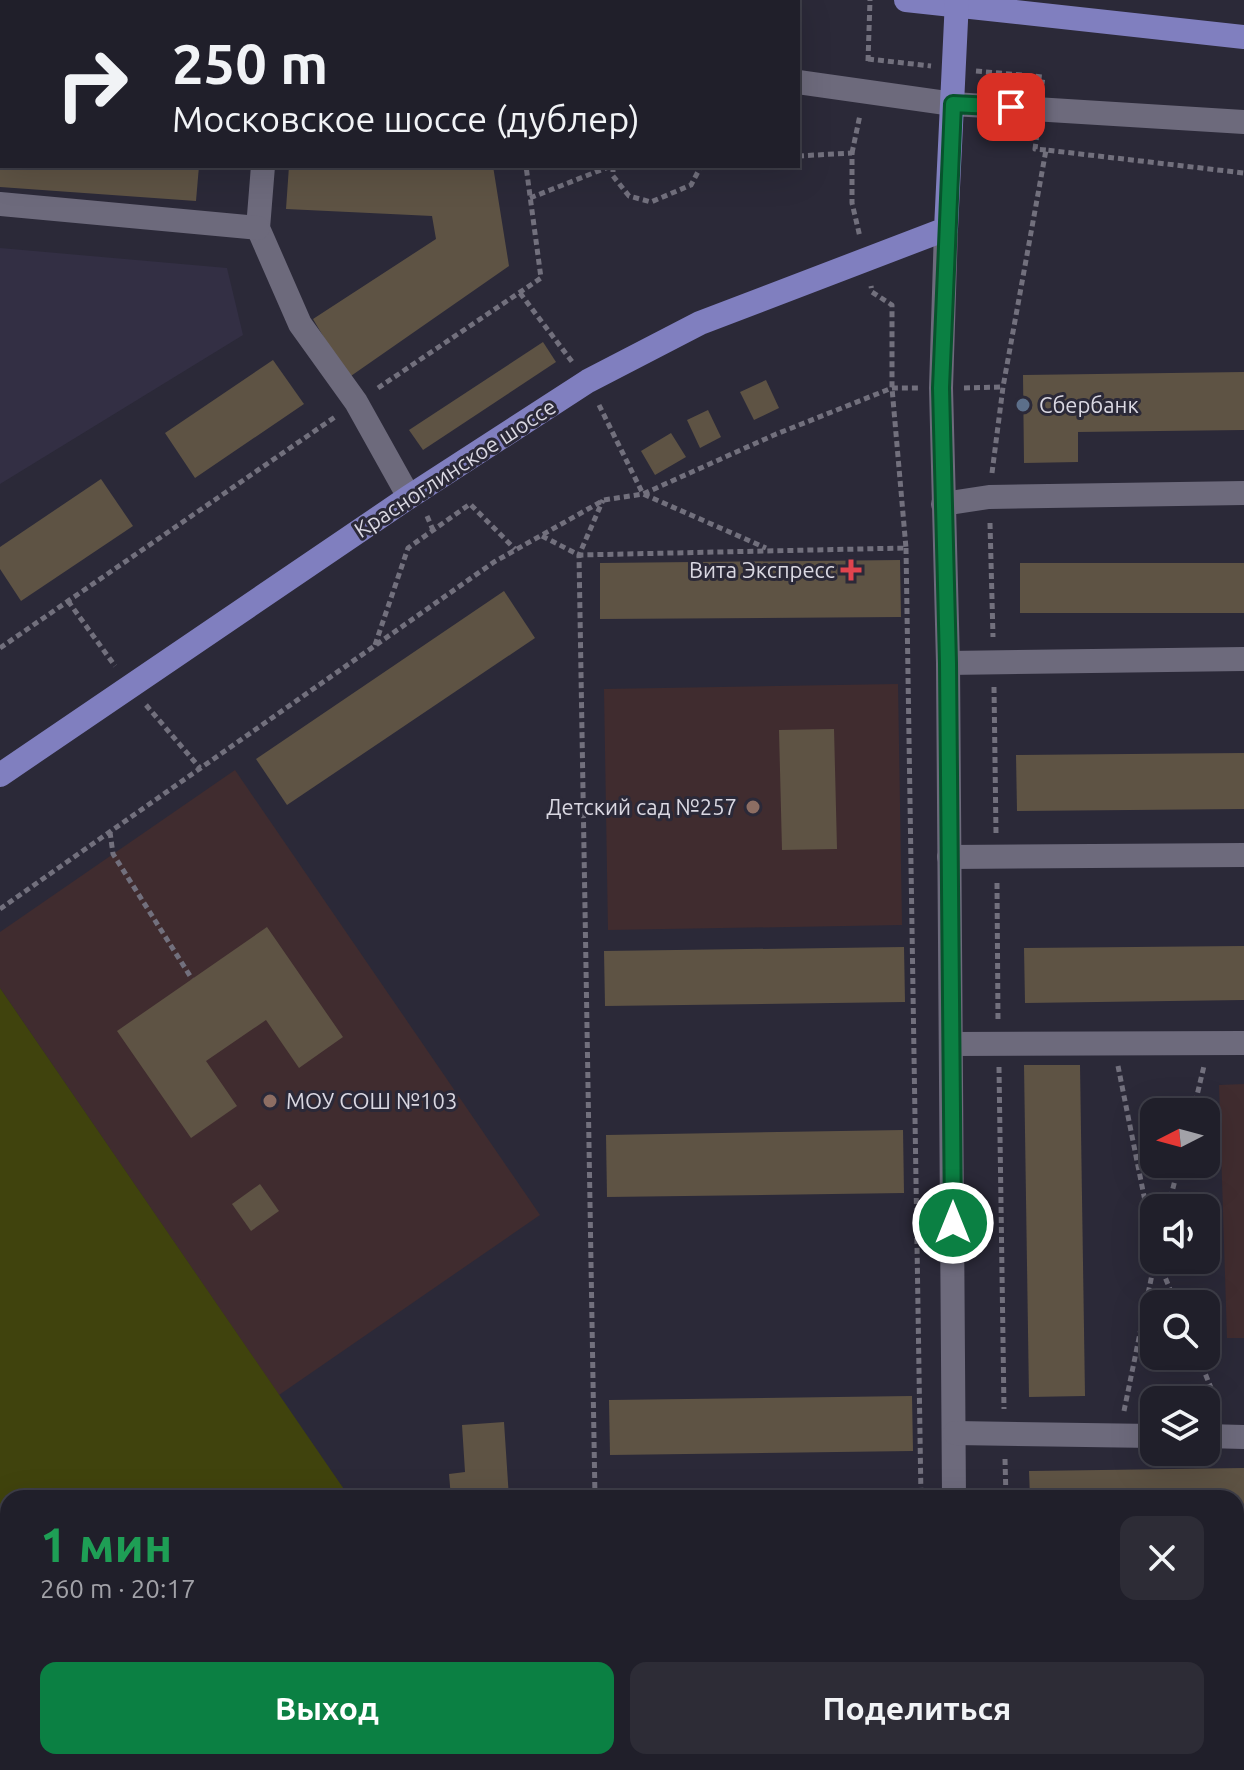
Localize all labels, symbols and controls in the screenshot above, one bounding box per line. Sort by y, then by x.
icon: right [40,32,144,136]
text: 250 m [172,32,328,95]
pin [977,73,1045,141]
icon: arrive [989,85,1033,129]
text: Московское шоссе (дублер) [172,98,640,139]
place label: Сбербанк [1039,392,1139,417]
street label: Красноглинское шоссе [349,393,560,542]
marker: Сбербанк [1014,396,1032,414]
place label: Вита Экспресс [689,557,835,582]
marker: Вита Экспресс [842,561,860,579]
place label: Детский сад №257 [546,794,737,819]
marker: Детский сад №257 [744,798,762,816]
place label: МОУ СОШ №103 [286,1088,457,1113]
marker: МОУ СОШ №103 [261,1092,279,1110]
north arrow [1140,1098,1220,1178]
map controls [1140,1098,1220,1466]
position arrow [911,1181,995,1265]
button: sound [1140,1194,1220,1274]
button: search [1140,1290,1220,1370]
button: layers [1140,1386,1220,1466]
button: close [1120,1516,1204,1600]
text: 1 мин [40,1517,172,1571]
text: 260 m · 20:17 [40,1574,196,1603]
button: Выход [40,1662,614,1754]
button: Поделиться [630,1662,1204,1754]

